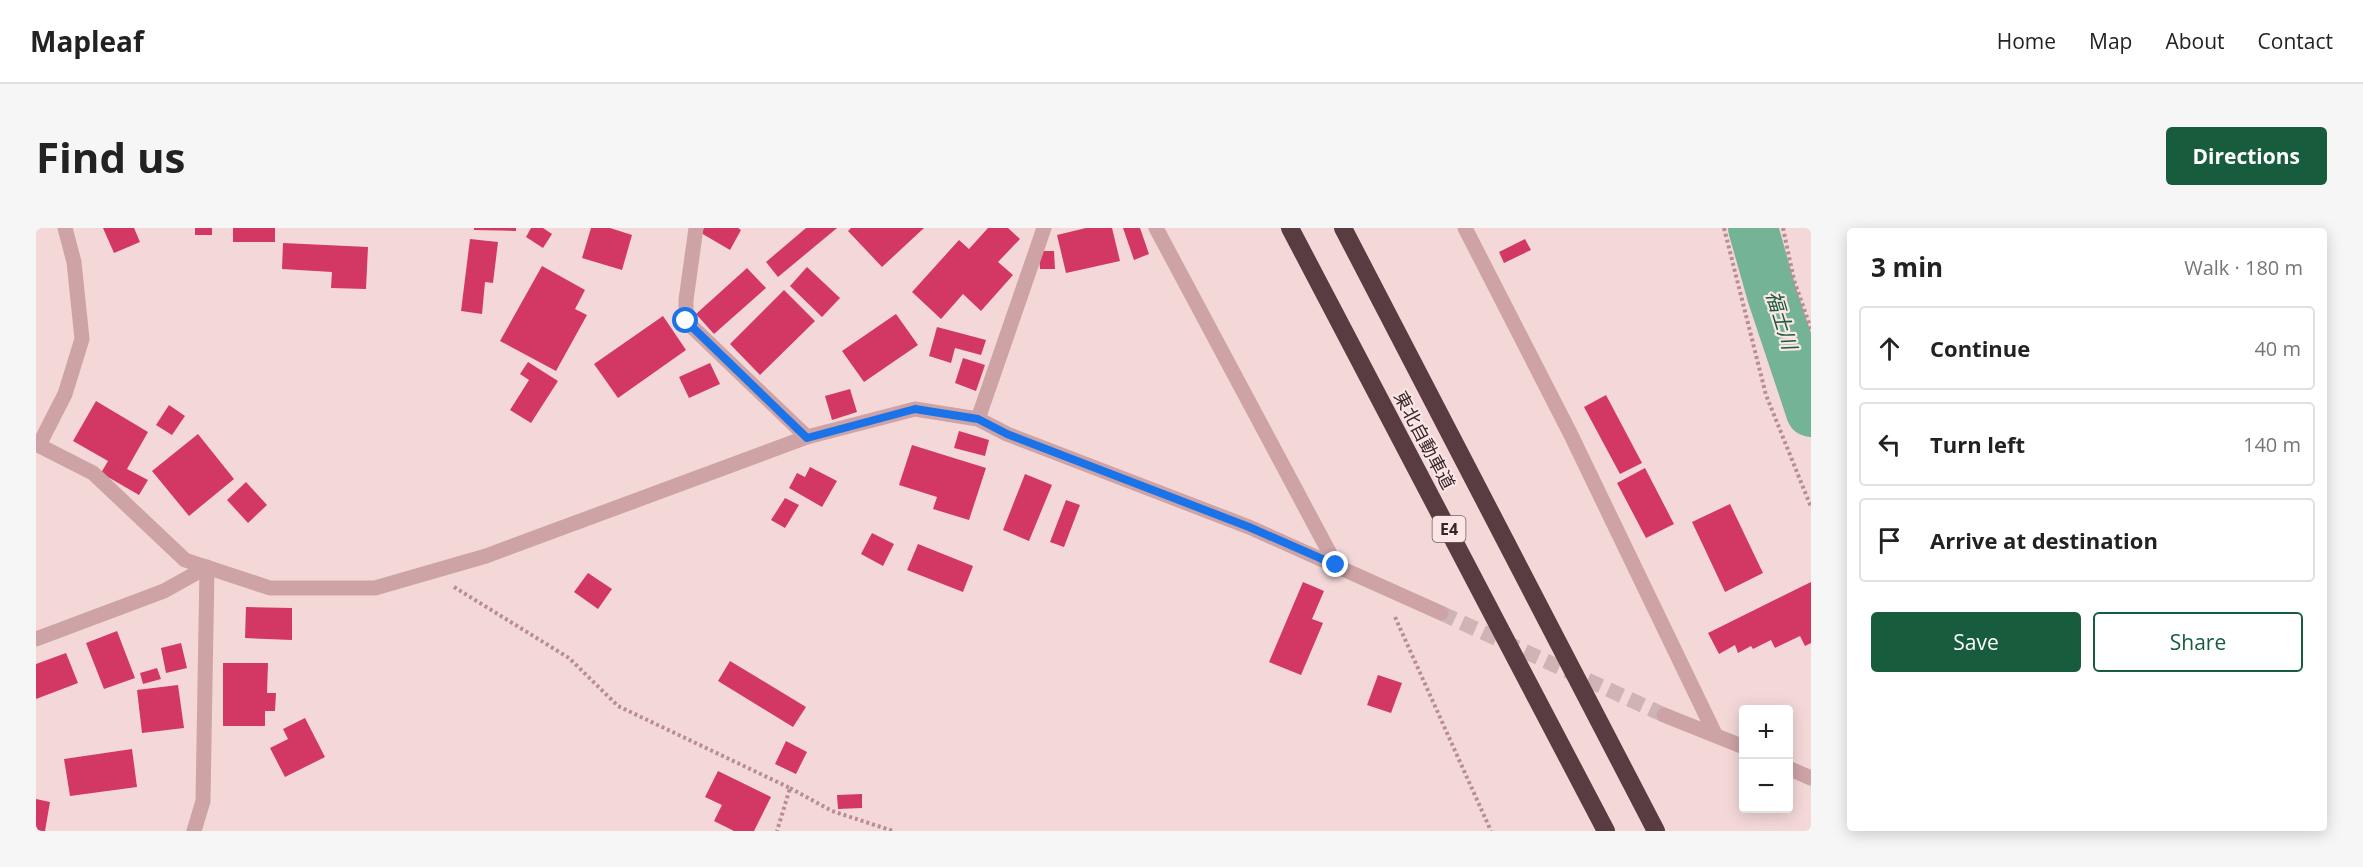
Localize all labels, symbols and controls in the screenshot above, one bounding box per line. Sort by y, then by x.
text: Mapleaf [30,22,144,60]
text: Home [1997,27,2056,55]
text: Map [2089,27,2132,55]
text: About [2165,27,2225,55]
text: Contact [2258,27,2333,55]
button: Directions [2166,127,2327,185]
text: Find us [36,128,185,185]
text: 3 min [1871,249,1943,285]
text: Walk · 180 m [2184,254,2303,281]
water label: 福士川 [1760,287,1804,355]
route start [672,307,698,333]
icon: ahead [1873,332,1906,365]
text: Continue [1930,333,2030,363]
text: 40 m [2254,335,2301,362]
street label: 東北自動車道 [1389,387,1461,493]
icon: left [1873,428,1906,461]
text: Turn left [1930,429,2025,459]
text: 140 m [2243,431,2301,458]
road number: E4 [1432,516,1466,542]
icon: arrive [1873,524,1906,557]
text: Arrive at destination [1930,525,2158,555]
route end [1322,551,1348,577]
button: Save [1871,612,2081,672]
button: Share [2093,612,2303,672]
map controls [1739,705,1793,813]
button: + [1739,705,1793,759]
button: − [1739,759,1793,813]

